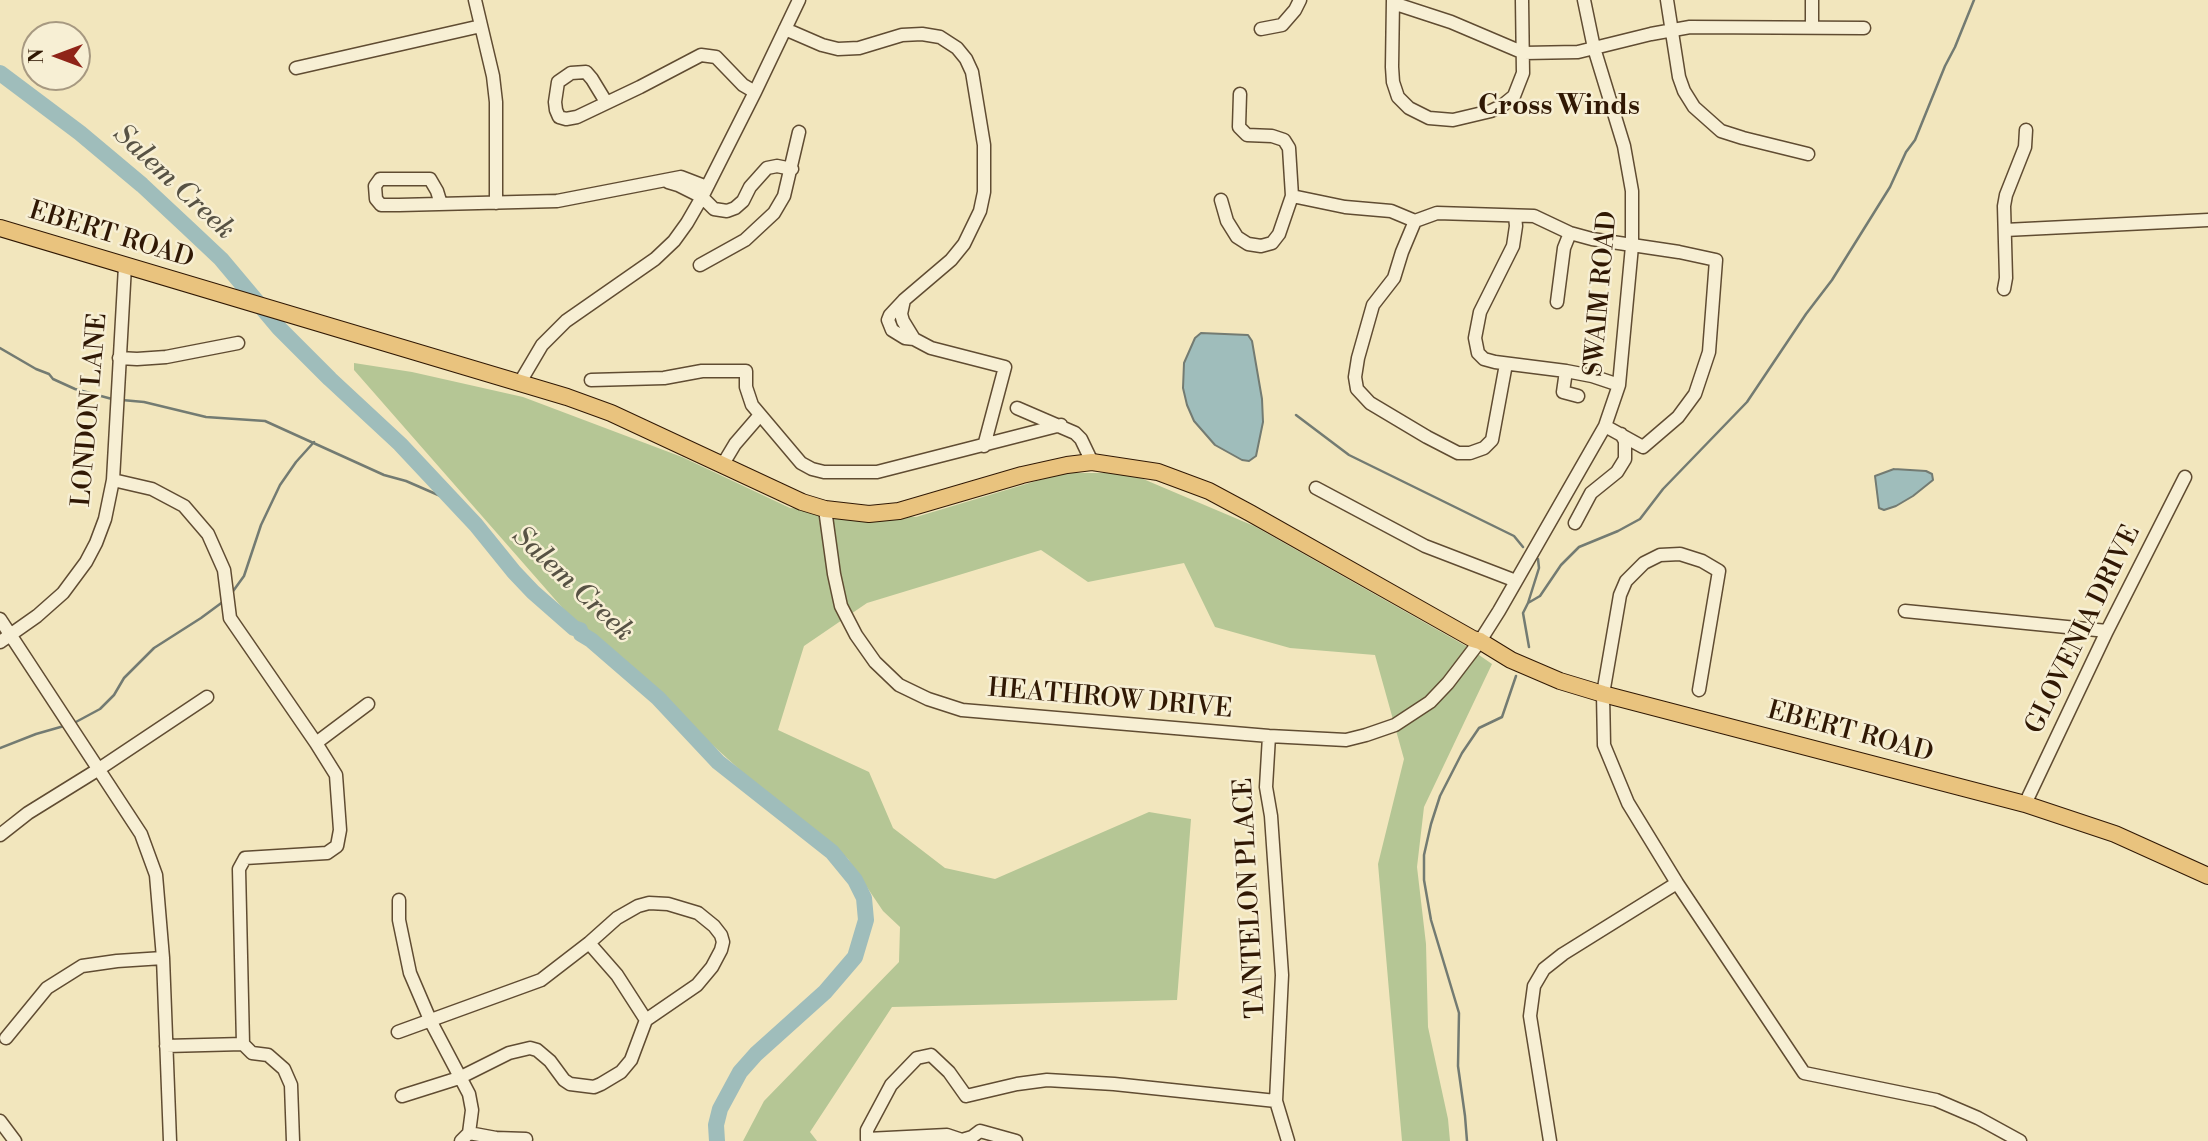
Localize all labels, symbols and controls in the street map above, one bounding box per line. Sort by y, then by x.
north arrow [21,21,91,91]
text: N [25,48,49,64]
district label: Cross Winds [1478,90,1640,124]
water label: Salem Creek [105,118,241,248]
street label: EBERT ROAD [25,196,197,276]
street label: SWAIM ROAD [1579,210,1625,378]
street label: LONDON LANE [67,312,115,508]
water label: Salem Creek [504,520,640,650]
street label: GLOVENIA DRIVE [2020,521,2148,739]
street label: HEATHROW DRIVE [986,674,1234,726]
street label: EBERT ROAD [1764,696,1936,770]
street label: TANTELON PLACE [1229,777,1273,1019]

